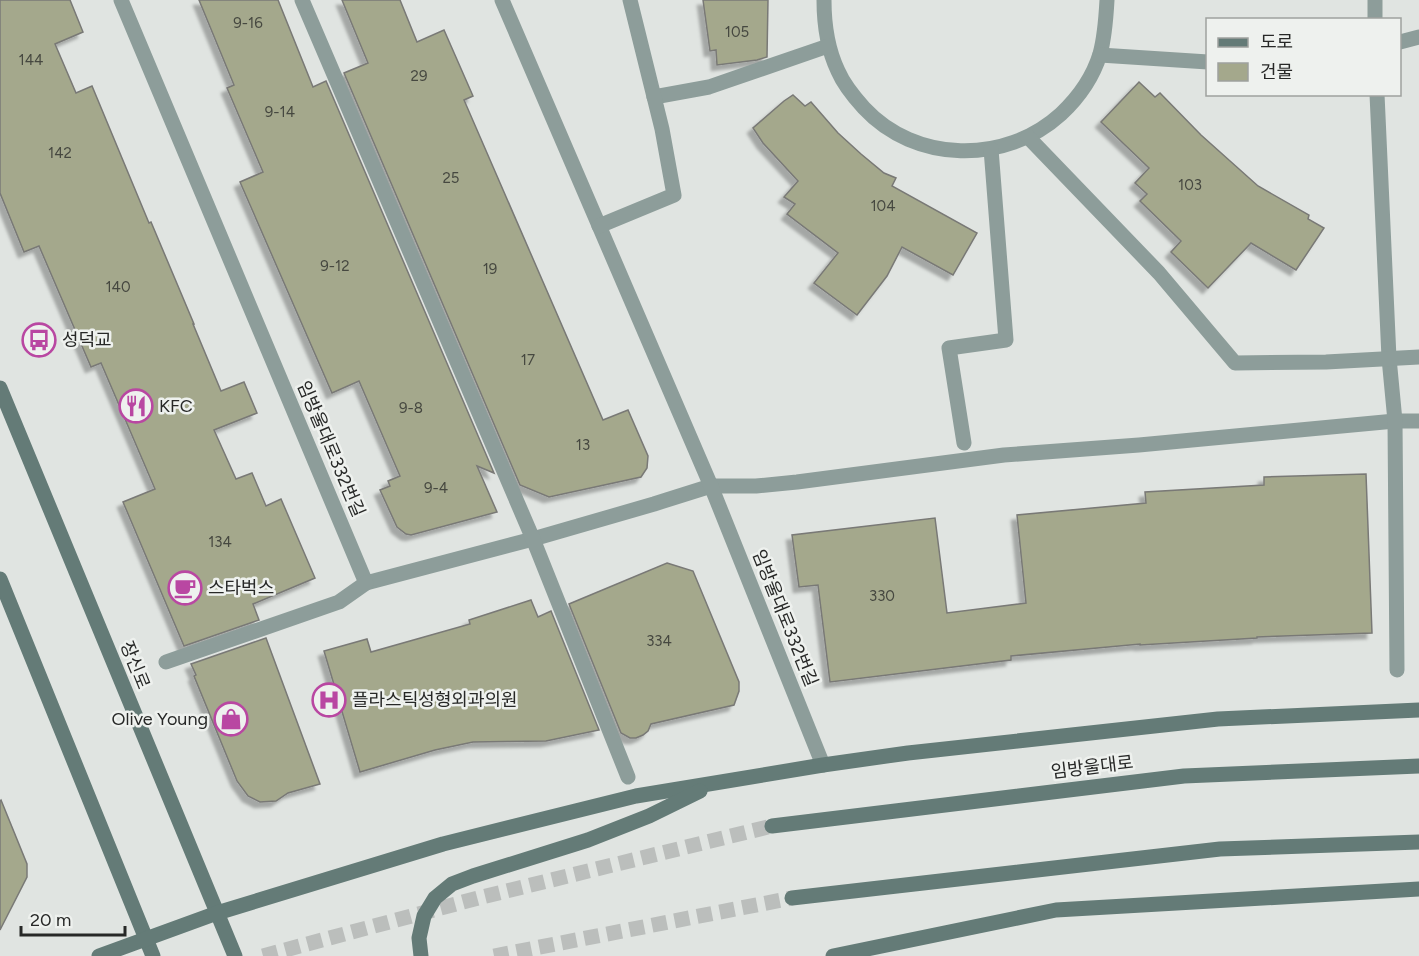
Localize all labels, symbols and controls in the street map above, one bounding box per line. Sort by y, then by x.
house number: 9-16 [233,14,263,32]
legend [1206,18,1401,96]
house number: 105 [725,23,749,41]
text: 도로 [1260,31,1293,53]
house number: 144 [19,51,43,69]
text: 건물 [1260,61,1293,83]
house number: 29 [411,67,427,85]
house number: 9-14 [265,103,295,121]
house number: 142 [48,144,72,162]
house number: 25 [442,169,460,187]
house number: 103 [1178,176,1202,194]
house number: 104 [870,197,896,215]
house number: 9-12 [320,257,350,275]
house number: 19 [483,260,497,278]
house number: 140 [105,278,131,296]
bus stop icon: 성덕교 [21,322,57,358]
place label: 성덕교 [62,329,112,351]
house number: 17 [521,351,535,369]
street label: 임방울대로332번길 [292,378,370,520]
restaurant icon: KFC [118,388,154,424]
place label: KFC [159,395,193,417]
house number: 9-8 [399,399,423,417]
house number: 13 [576,436,590,454]
house number: 9-4 [424,479,448,497]
house number: 134 [208,533,232,551]
street label: 임방울대로332번길 [748,546,822,690]
cafe icon: 스타벅스 [167,570,203,606]
place label: 스타벅스 [208,577,274,599]
house number: 330 [869,587,895,605]
house number: 334 [646,632,672,650]
street label: 장신로 [115,638,155,692]
hospital icon: 플라스틱성형외과의원 [311,682,347,718]
place label: 플라스틱성형외과의원 [352,689,518,711]
shop icon: Olive Young [213,701,249,737]
place label: Olive Young [112,708,208,730]
street label: 임방울대로 [1050,751,1134,783]
scale bar [21,899,124,937]
text: 20 m [30,909,71,931]

